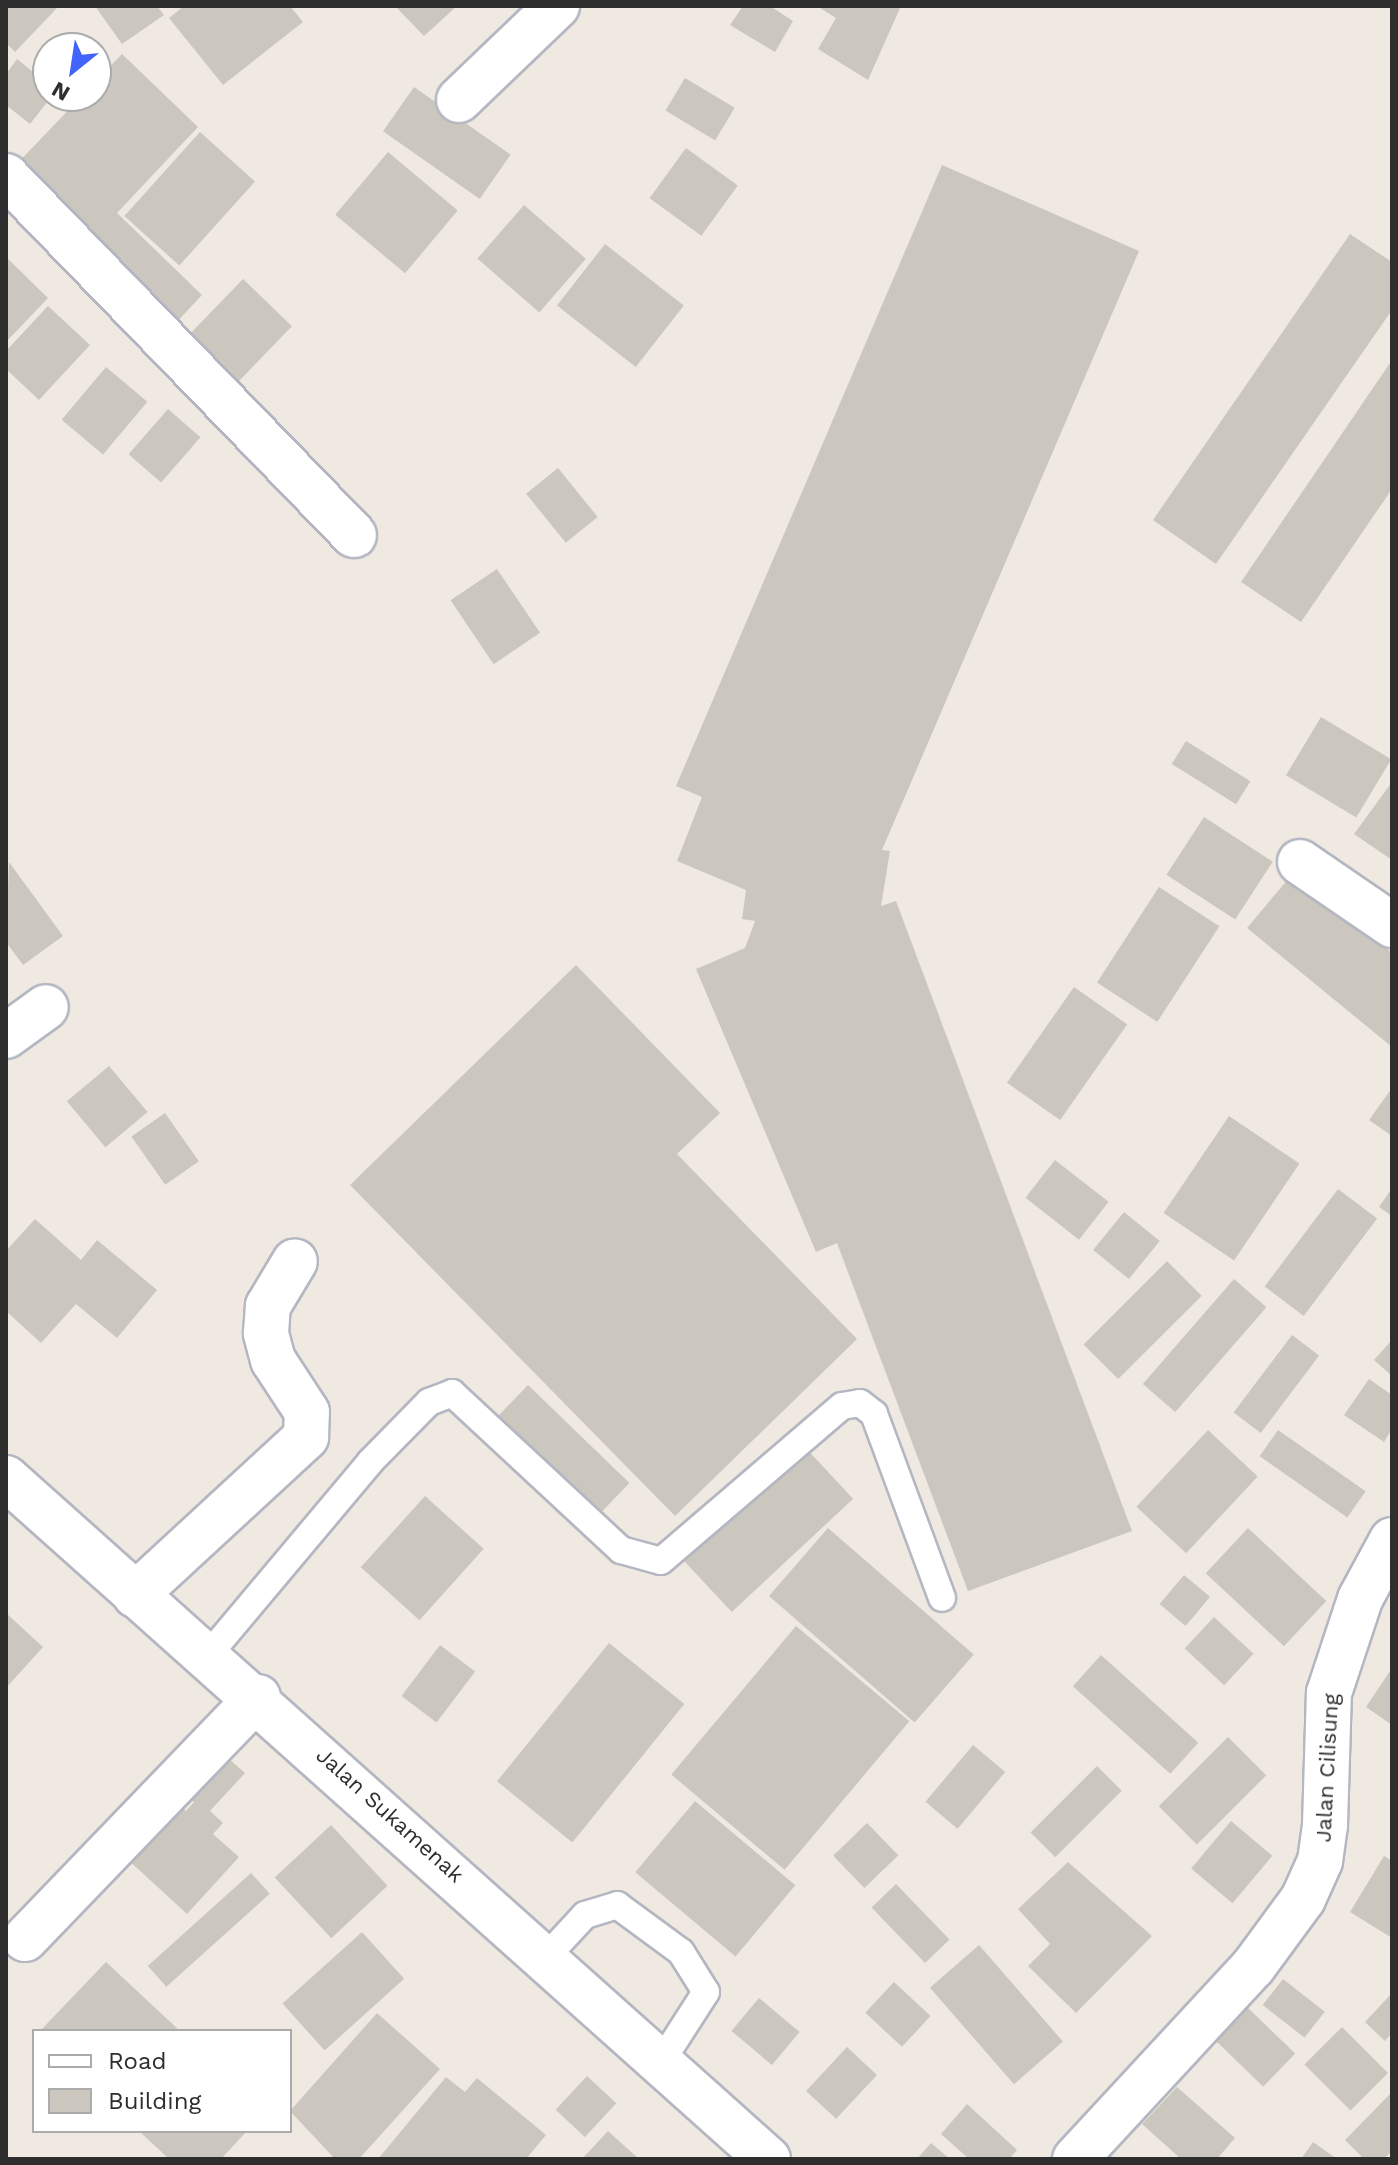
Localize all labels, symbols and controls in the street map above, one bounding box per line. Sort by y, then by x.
north arrow [32,32,112,112]
text: N [47,77,74,106]
street label: Jalan Cilisung [1310,1693,1344,1843]
street label: Jalan Sukamenak [311,1742,469,1888]
legend [32,2029,292,2133]
text: Road [108,2047,167,2075]
text: Building [108,2087,201,2115]

